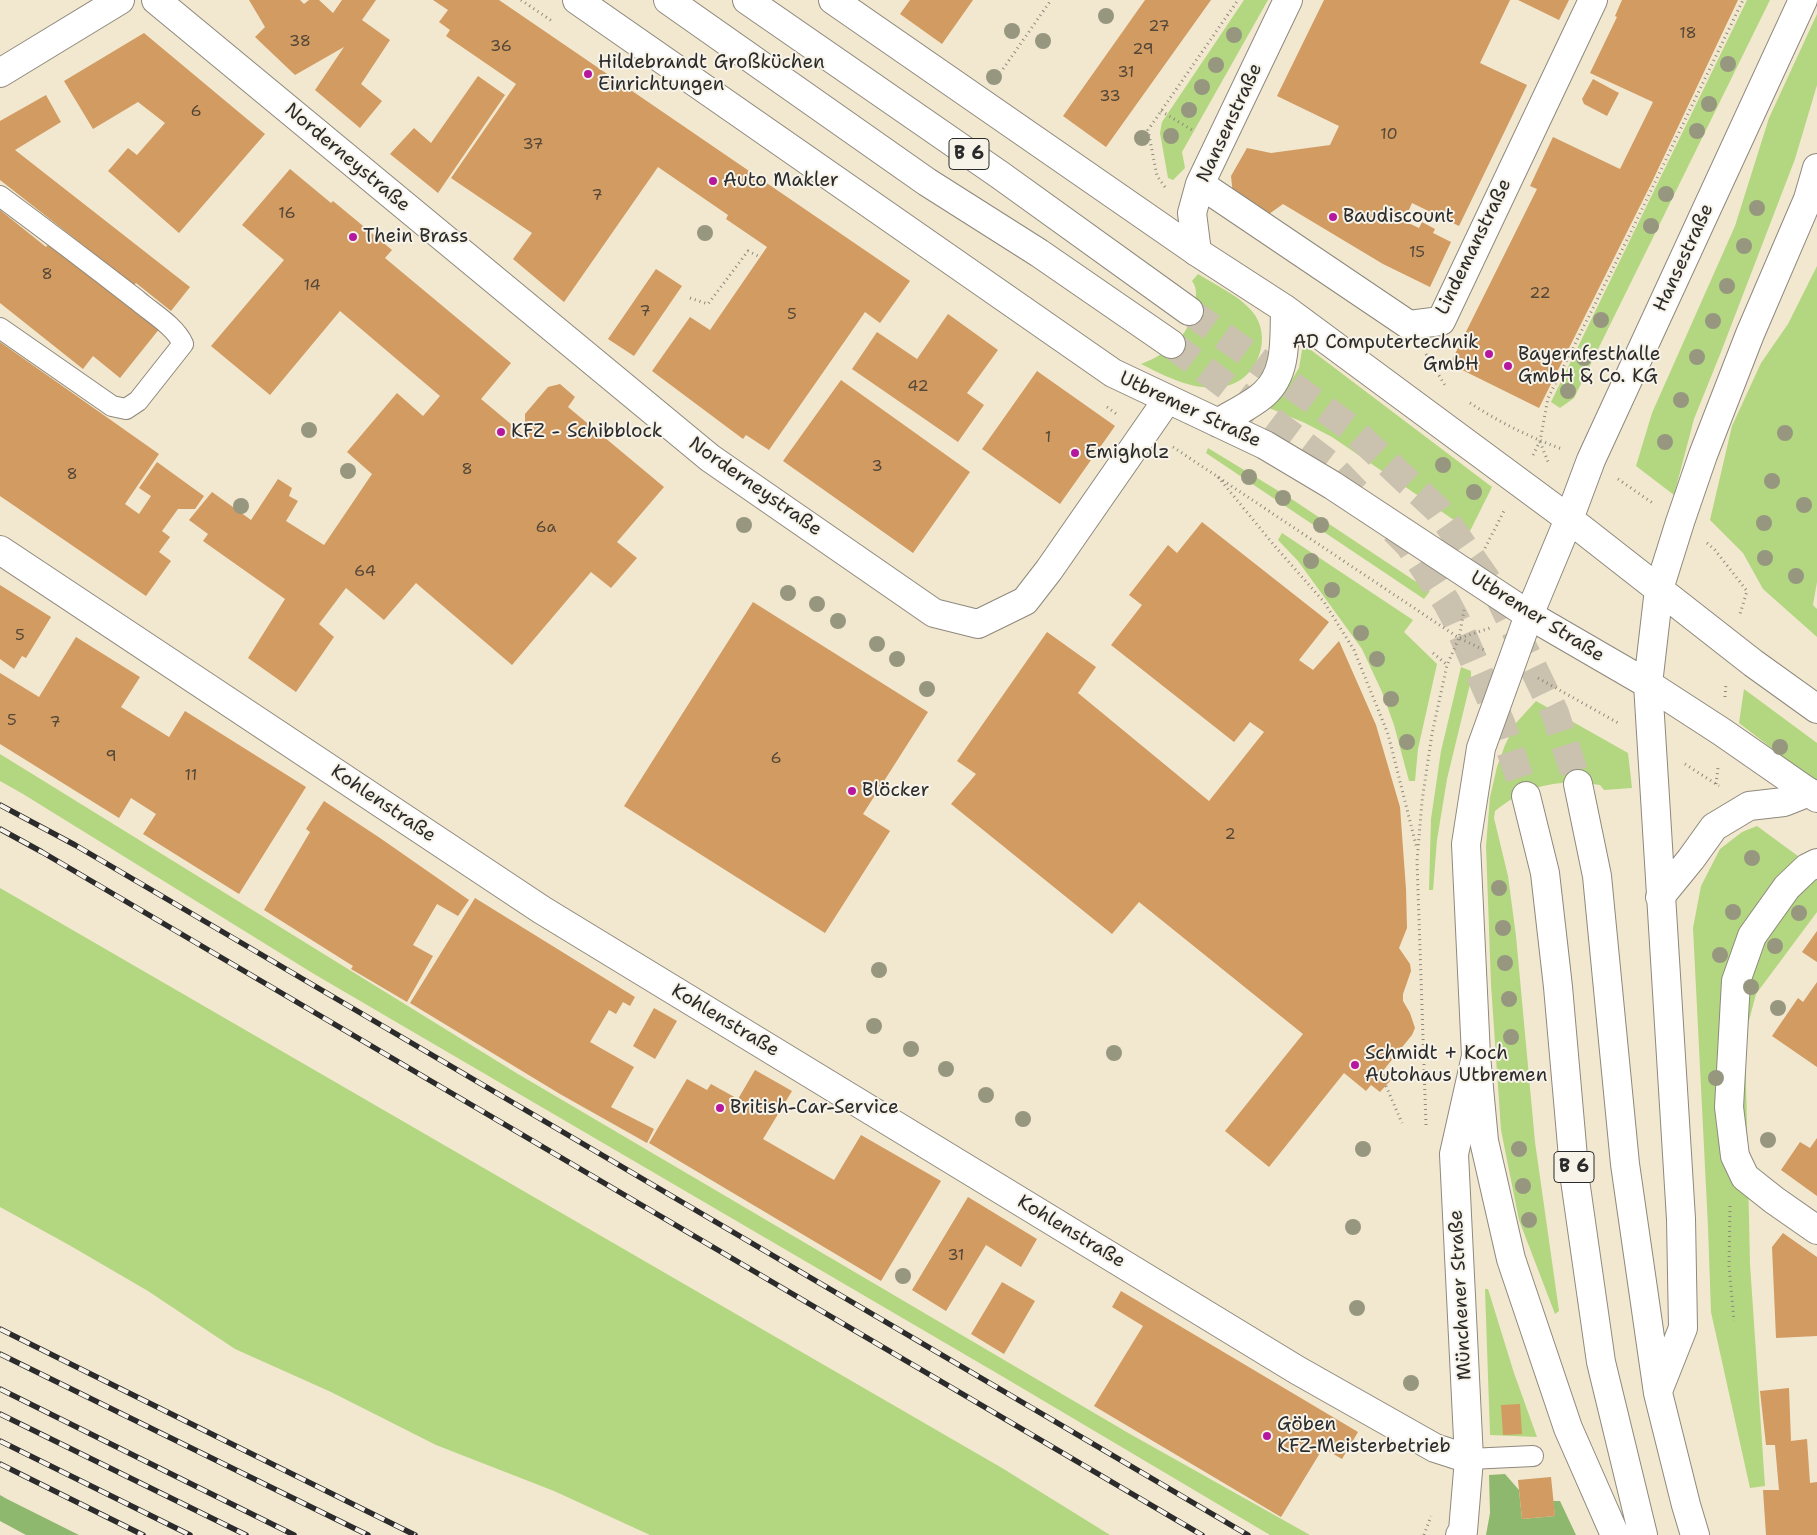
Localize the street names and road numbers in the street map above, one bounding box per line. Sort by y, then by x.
street label: Nansenstraße [1192,60,1268,186]
street label: Norderneystraße [280,99,414,217]
road number: B 6 [949,138,989,170]
street label: Lindemanstraße [1431,175,1517,319]
street label: Hansestraße [1649,200,1719,316]
street label: Utbremer Straße [1116,367,1264,453]
street label: Norderneystraße [684,433,826,541]
street label: Utbremer Straße [1466,567,1608,667]
street label: Kohlenstraße [326,760,440,848]
street label: Kohlenstraße [667,980,783,1062]
road number: B 6 [1554,1152,1594,1182]
street label: Kohlenstraße [1013,1191,1129,1273]
street label: Münchener Straße [1445,1209,1477,1381]

